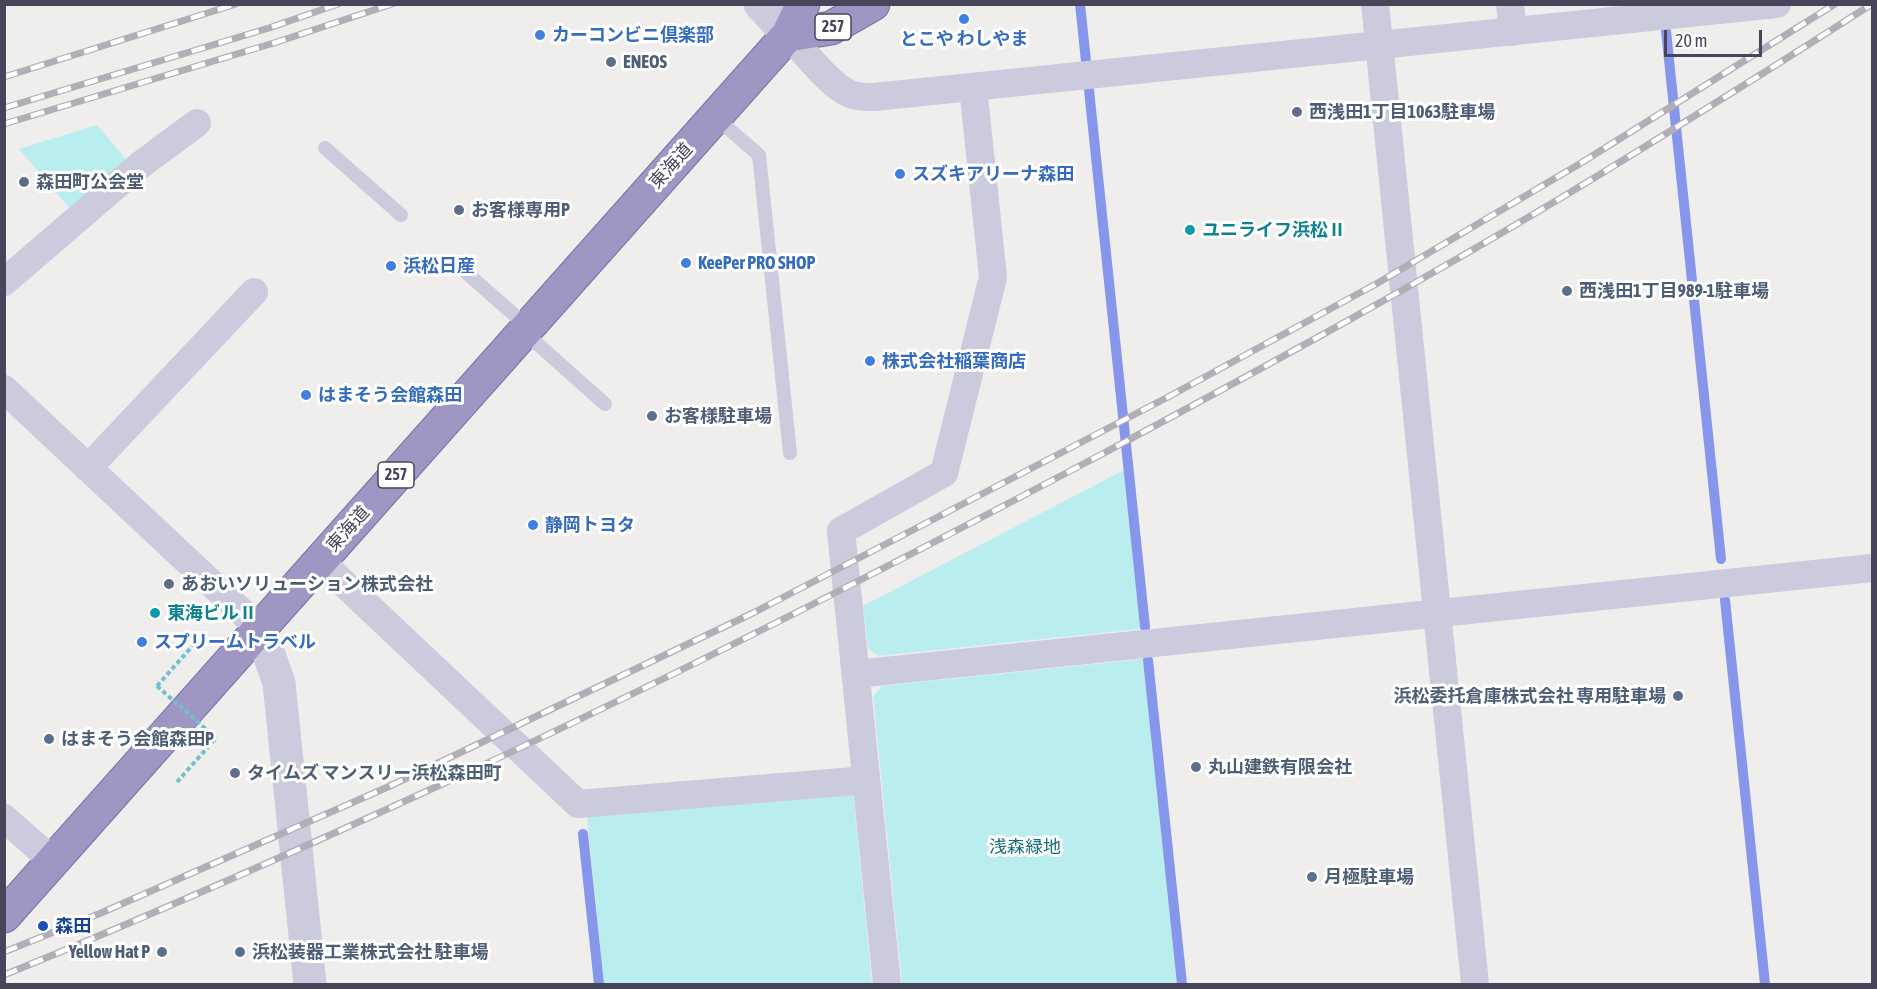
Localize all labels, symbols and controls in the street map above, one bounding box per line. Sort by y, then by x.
marker: とこや わしやま [957,12,971,26]
road number: 257 [815,14,851,40]
scale bar [1667,18,1764,56]
place label: カーコンビニ倶楽部 [552,24,714,46]
marker: カーコンビニ倶楽部 [533,28,547,42]
place label: とこや わしやま [900,28,1028,50]
text: 20 m [1675,30,1707,51]
place label: ENEOS [623,51,667,73]
marker: ENEOS [604,55,618,69]
place label: 西浅田1丁目1063駐車場 [1309,101,1495,123]
marker: 西浅田1丁目1063駐車場 [1290,105,1304,119]
street label: 東海道 [645,139,697,193]
place label: スズキアリーナ森田 [912,163,1074,185]
marker: スズキアリーナ森田 [893,167,907,181]
place label: 森田町公会堂 [36,171,144,193]
marker: 森田町公会堂 [17,175,31,189]
place label: お客様専用P [471,199,570,221]
marker: お客様専用P [452,203,466,217]
place label: ユニライフ浜松Ⅱ [1202,219,1346,241]
marker: ユニライフ浜松Ⅱ [1183,223,1197,237]
place label: KeePer PRO SHOP [698,252,815,274]
place label: 浜松日産 [403,255,475,277]
marker: KeePer PRO SHOP [679,256,693,270]
marker: 浜松日産 [384,259,398,273]
place label: 西浅田1丁目989-1駐車場 [1579,280,1769,302]
marker: 西浅田1丁目989-1駐車場 [1560,284,1574,298]
place label: 株式会社稲葉商店 [882,350,1026,372]
marker: 株式会社稲葉商店 [863,354,877,368]
place label: はまそう会館森田 [318,384,462,406]
marker: はまそう会館森田 [299,388,313,402]
place label: お客様駐車場 [664,405,772,427]
marker: お客様駐車場 [645,409,659,423]
road number: 257 [378,462,414,488]
street label: 東海道 [322,502,374,556]
place label: 静岡トヨタ [545,514,635,536]
marker: 静岡トヨタ [526,518,540,532]
place label: あおいソリューション株式会社 [181,573,433,595]
marker: あおいソリューション株式会社 [162,577,176,591]
place label: 東海ビルⅡ [167,602,257,624]
marker: 東海ビルⅡ [148,606,162,620]
place label: スプリームトラベル [154,631,316,653]
marker: スプリームトラベル [135,635,149,649]
place label: 浜松委托倉庫株式会社 専用駐車場 [1394,685,1666,707]
marker: 浜松委托倉庫株式会社 専用駐車場 [1671,689,1685,703]
place label: はまそう会館森田P [61,728,214,750]
marker: はまそう会館森田P [42,732,56,746]
place label: 丸山建鉄有限会社 [1208,756,1352,778]
marker: 丸山建鉄有限会社 [1189,760,1203,774]
place label: タイムズ マンスリー浜松森田町 [247,762,501,784]
marker: タイムズ マンスリー浜松森田町 [228,766,242,780]
park label: 浅森緑地 [989,836,1061,858]
place label: 月極駐車場 [1324,866,1414,888]
marker: 月極駐車場 [1305,870,1319,884]
place label: 森田 [55,915,91,937]
marker: 森田 [36,919,50,933]
place label: Yellow Hat P [69,941,150,963]
place label: 浜松装器工業株式会社 駐車場 [252,941,488,963]
marker: Yellow Hat P [155,945,169,959]
marker: 浜松装器工業株式会社 駐車場 [233,945,247,959]

